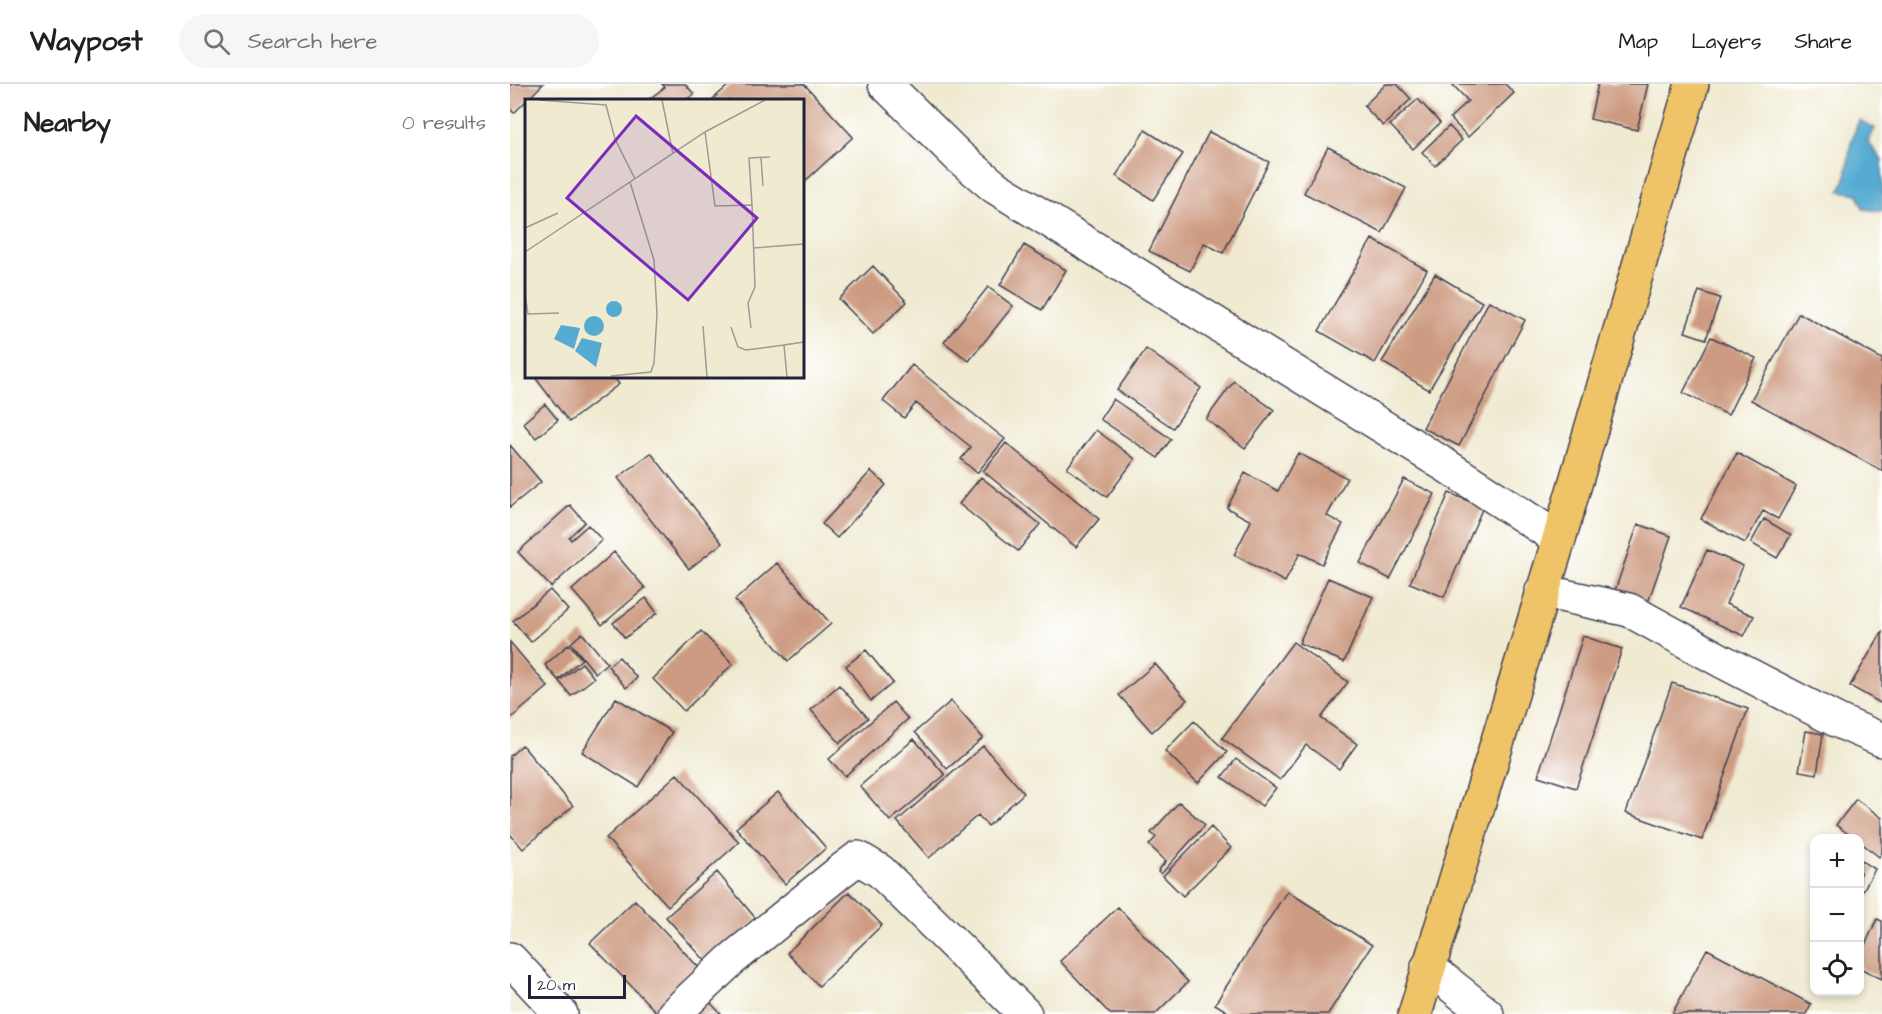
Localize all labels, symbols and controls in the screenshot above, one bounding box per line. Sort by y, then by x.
search box [179,14,599,68]
text: Waypost [30,22,143,61]
icon: search [200,25,233,58]
text: Search here [248,26,378,57]
text: Map [1618,27,1658,56]
text: Layers [1691,27,1761,56]
text: Share [1794,27,1852,56]
inset map [525,99,804,378]
text: Nearby [24,105,111,141]
text: 0 results [402,109,486,137]
map controls [1810,834,1864,996]
button: + [1810,834,1864,888]
button: − [1810,888,1864,942]
button: locate [1810,942,1864,996]
scale bar [528,972,626,1000]
text: 20 m [537,974,575,996]

